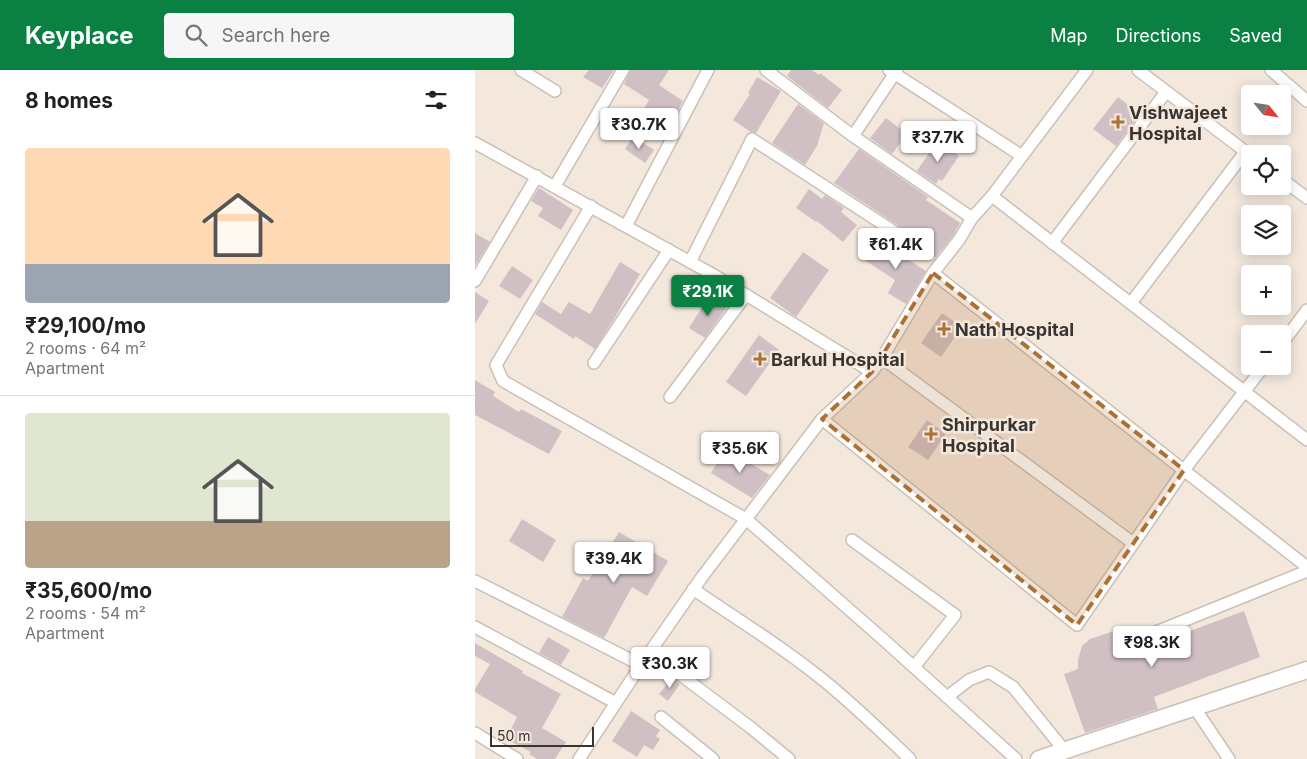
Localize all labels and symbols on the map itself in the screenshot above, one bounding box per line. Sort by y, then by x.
north arrow [1241,85,1291,135]
place label: Vishwajeet Hospital [1129,102,1228,144]
pin: ₹30.7K [598,108,680,150]
marker: Vishwajeet Hospital [1111,115,1125,129]
pin: ₹37.7K [897,121,979,163]
pin: ₹61.4K [855,228,937,270]
pin: ₹29.1K [667,274,749,317]
place label: Nath Hospital [955,319,1074,340]
marker: Nath Hospital [937,322,951,336]
place label: Barkul Hospital [771,349,905,370]
marker: Barkul Hospital [753,352,767,366]
place label: Shirpurkar Hospital [942,414,1036,456]
marker: Shirpurkar Hospital [924,427,938,441]
pin: ₹35.6K [699,432,781,474]
pin: ₹39.4K [573,542,655,584]
pin: ₹98.3K [1111,626,1193,668]
pin: ₹30.3K [629,646,711,689]
scale bar [490,724,594,747]

